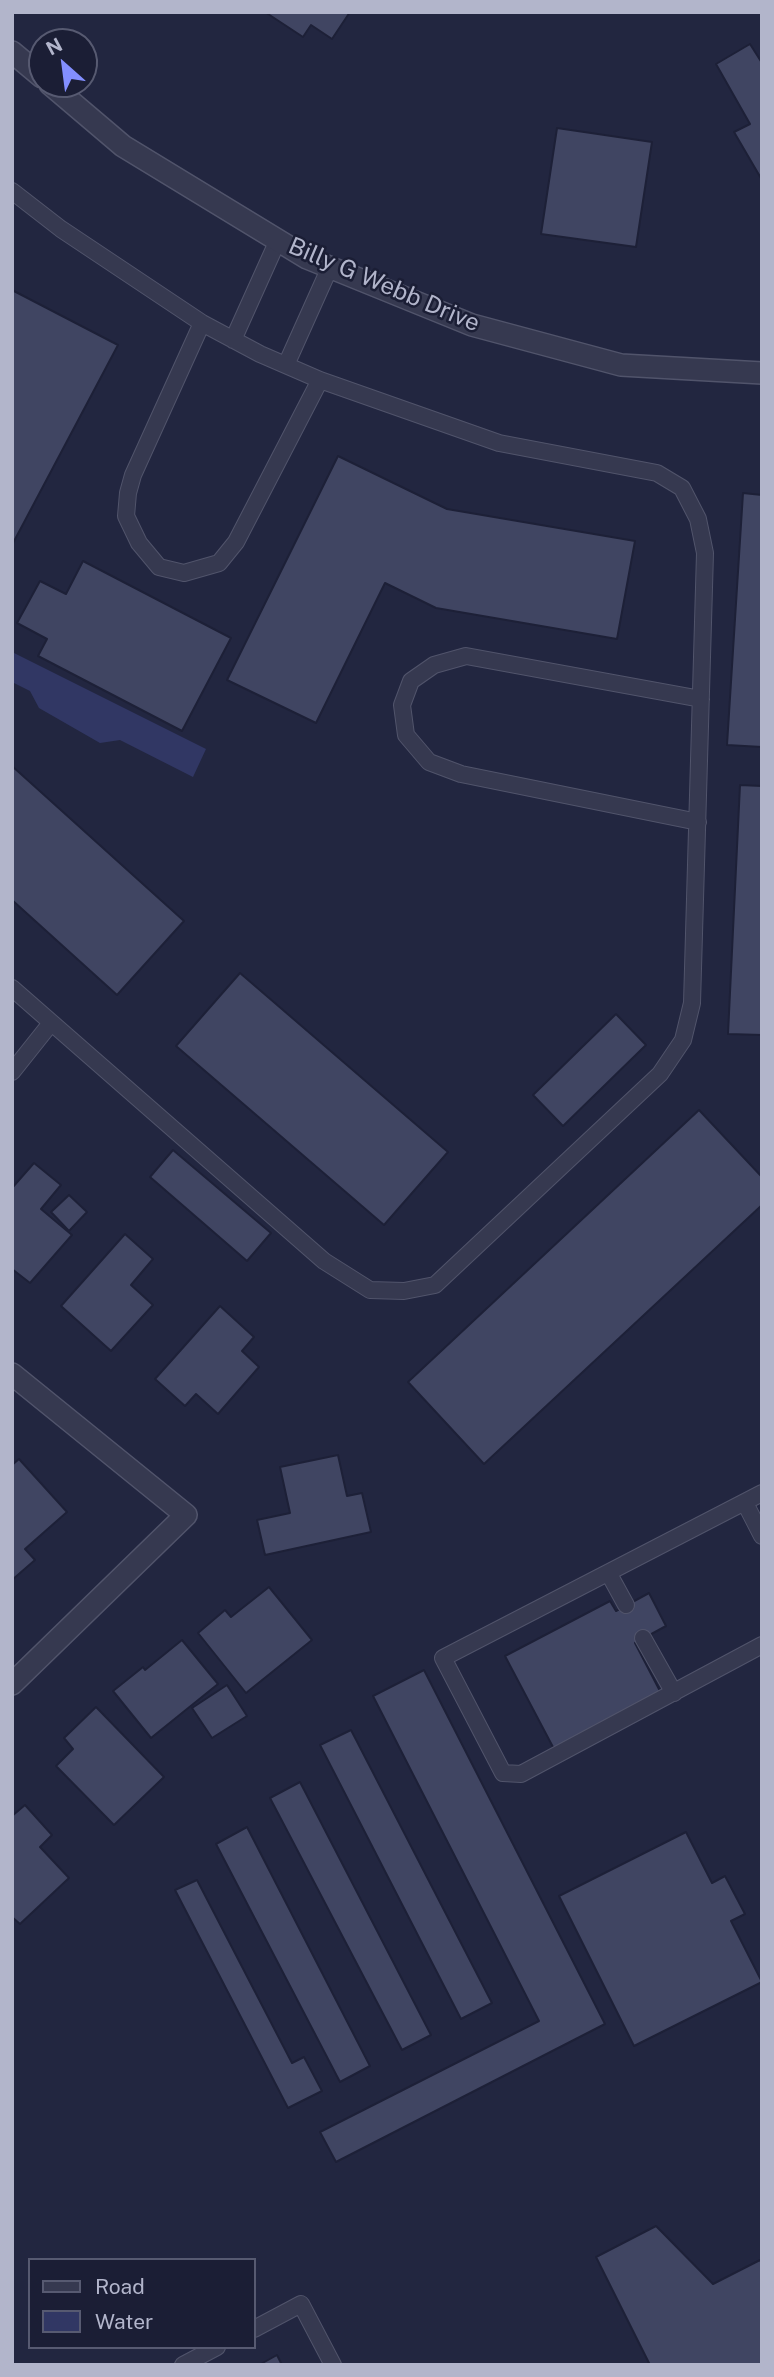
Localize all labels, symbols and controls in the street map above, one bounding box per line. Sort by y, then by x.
north arrow [28,28,98,98]
text: N [42,33,66,59]
street label: Billy G Webb Drive [284,232,484,338]
legend [28,2258,256,2349]
text: Road [95,2274,145,2299]
text: Water [95,2309,153,2334]

